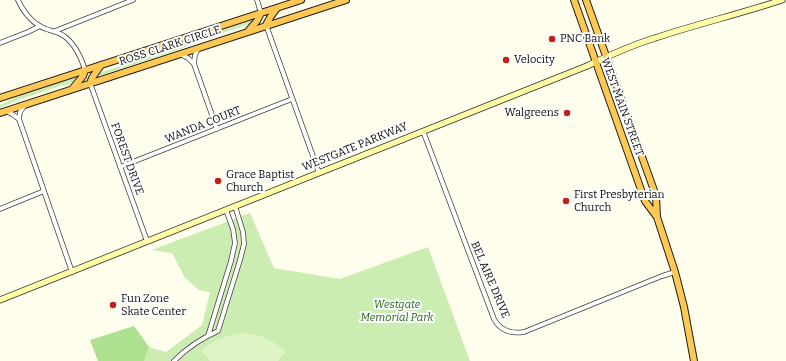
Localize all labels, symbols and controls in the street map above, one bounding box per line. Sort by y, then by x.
street label: ROSS CLARK CIRCLE [117,23,223,69]
place label: PNC Bank [560,32,610,46]
marker: PNC Bank [547,34,557,44]
place label: Velocity [514,53,555,67]
marker: Velocity [501,55,511,65]
street label: WEST MAIN STREET [598,56,646,158]
street label: WANDA COURT [163,104,243,146]
place label: Walgreens [505,106,559,120]
marker: Walgreens [562,108,572,118]
street label: WESTGATE PARKWAY [300,120,410,174]
street label: FOREST DRIVE [108,121,146,197]
place label: Grace Baptist Church [226,168,294,194]
marker: Grace Baptist Church [213,176,223,186]
place label: First Presbyterian Church [574,188,665,214]
marker: First Presbyterian Church [561,196,571,206]
street label: BEL AIRE DRIVE [468,239,512,321]
place label: Fun Zone Skate Center [121,292,186,318]
park label: Westgate Memorial Park [360,298,434,324]
marker: Fun Zone Skate Center [108,300,118,310]

